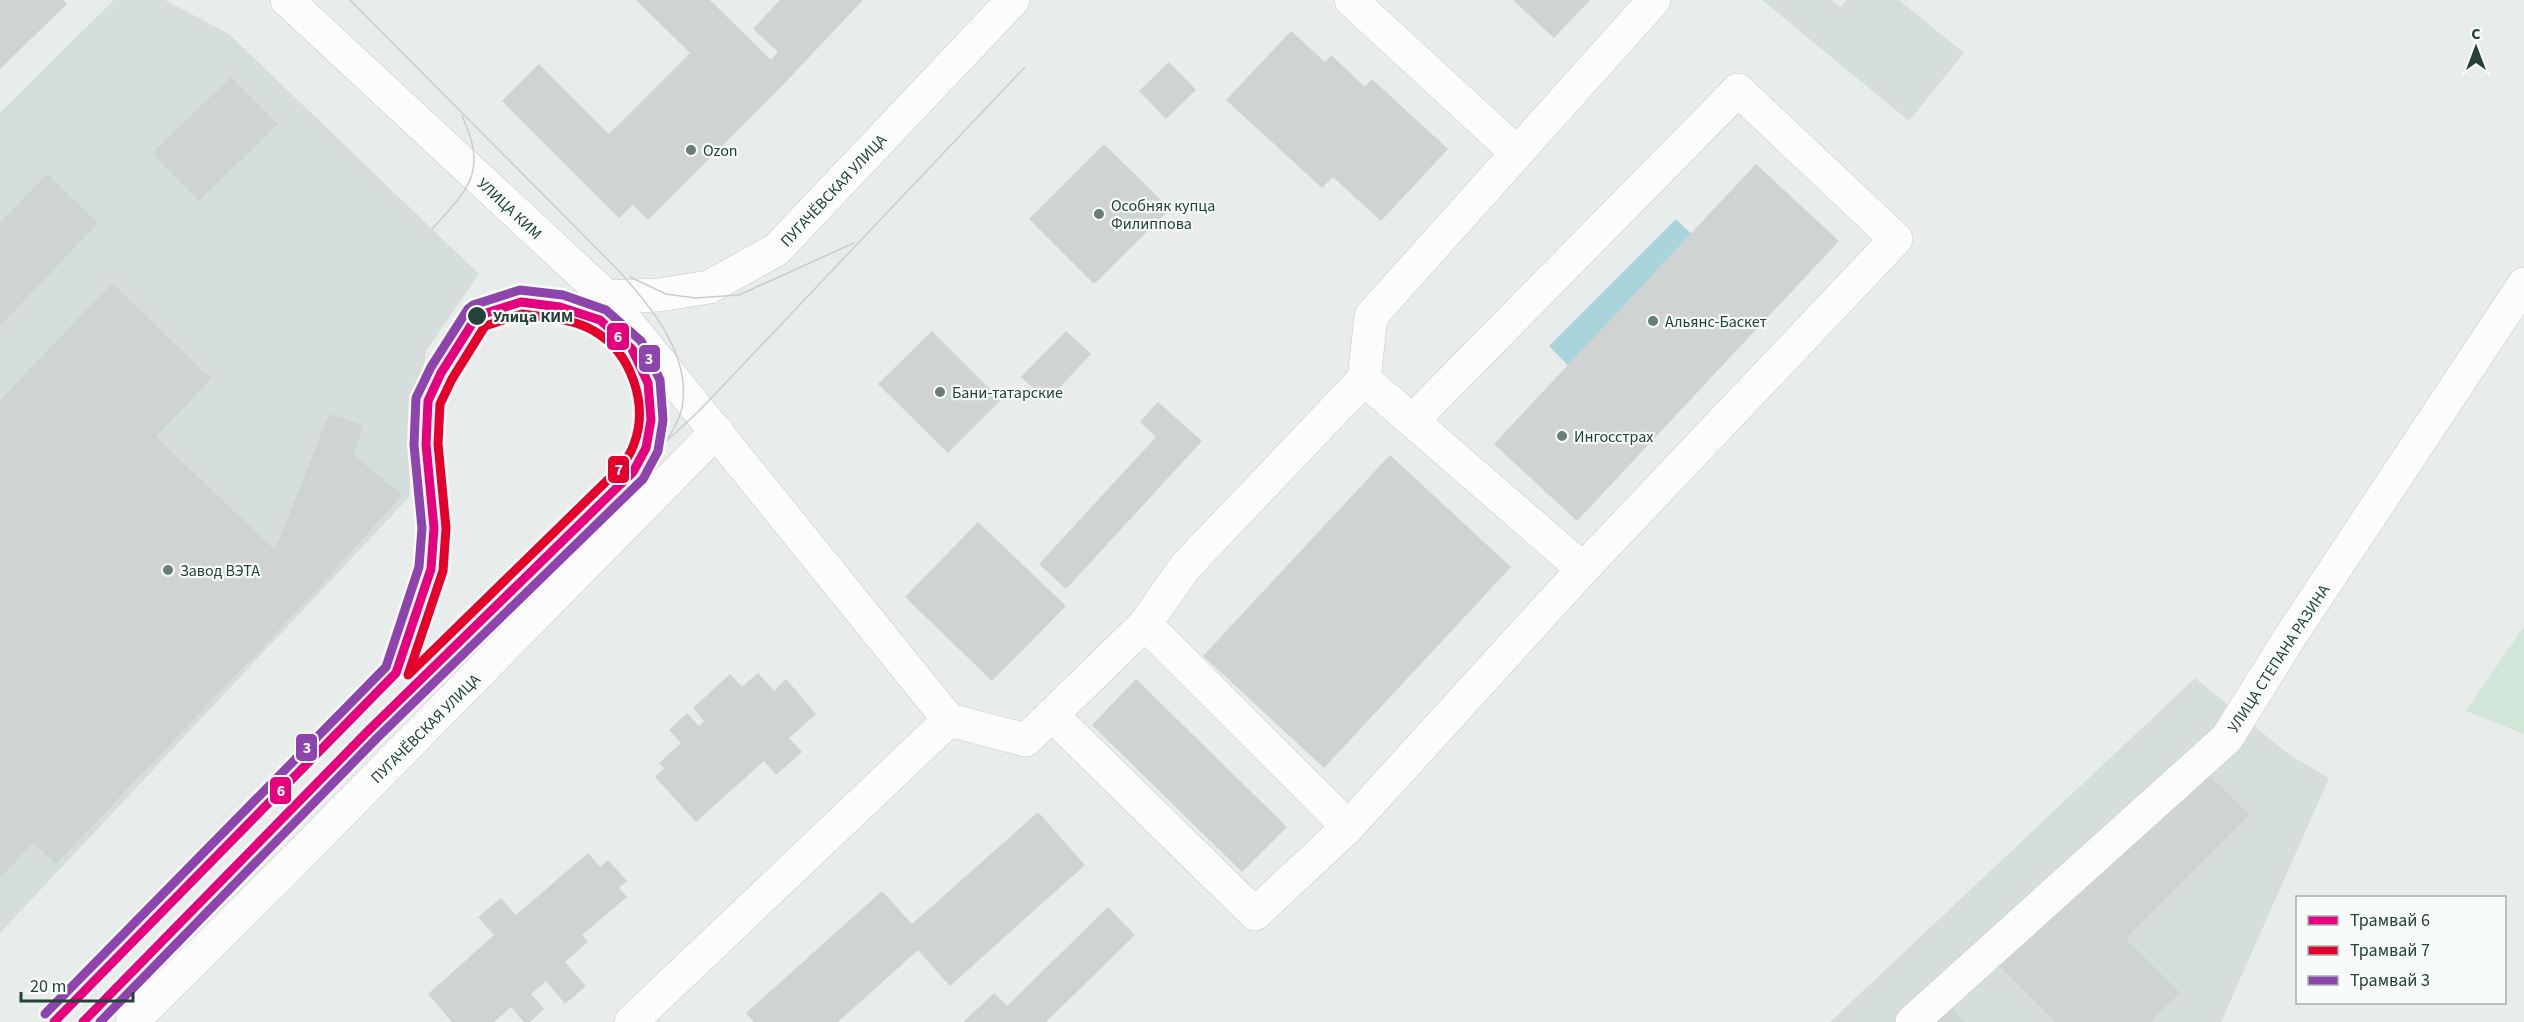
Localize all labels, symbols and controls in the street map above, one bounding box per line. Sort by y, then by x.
north arrow [2446,18,2506,78]
text: С [2471,23,2481,45]
street label: ПУГАЧЁВСКАЯ УЛИЦА [776,129,892,252]
place label: Ozon [703,140,738,162]
marker: Ozon [684,143,698,157]
street label: УЛИЦА КИМ [472,173,547,245]
place label: Особняк купца Филиппова [1111,195,1215,235]
marker: Особняк купца Филиппова [1092,207,1106,221]
marker: Улица КИМ [466,305,488,327]
place label: Улица КИМ [493,306,573,328]
place label: Альянс-Баскет [1665,311,1767,333]
marker: Альянс-Баскет [1646,314,1660,328]
line badge: 6 [606,322,630,351]
text: 6 [614,326,622,348]
line badge: 3 [638,344,661,373]
text: 3 [645,348,653,370]
place label: Бани-татарские [952,382,1063,404]
marker: Бани-татарские [933,385,947,399]
place label: Ингосстрах [1574,426,1653,448]
marker: Ингосстрах [1555,429,1569,443]
line badge: 7 [607,455,630,484]
text: 7 [615,459,623,481]
place label: Завод ВЭТА [180,560,260,582]
marker: Завод ВЭТА [161,563,175,577]
street label: УЛИЦА СТЕПАНА РАЗИНА [2223,580,2335,737]
street label: ПУГАЧЁВСКАЯ УЛИЦА [366,669,486,788]
line badge: 3 [295,733,318,762]
text: 3 [303,737,311,759]
line badge: 6 [269,776,292,805]
text: 6 [277,780,285,802]
legend [2296,896,2506,1004]
text: Трамвай 6 [2350,908,2430,933]
text: Трамвай 7 [2350,938,2430,963]
scale bar [21,965,134,1003]
text: Трамвай 3 [2350,968,2430,993]
text: 20 m [30,974,66,999]

